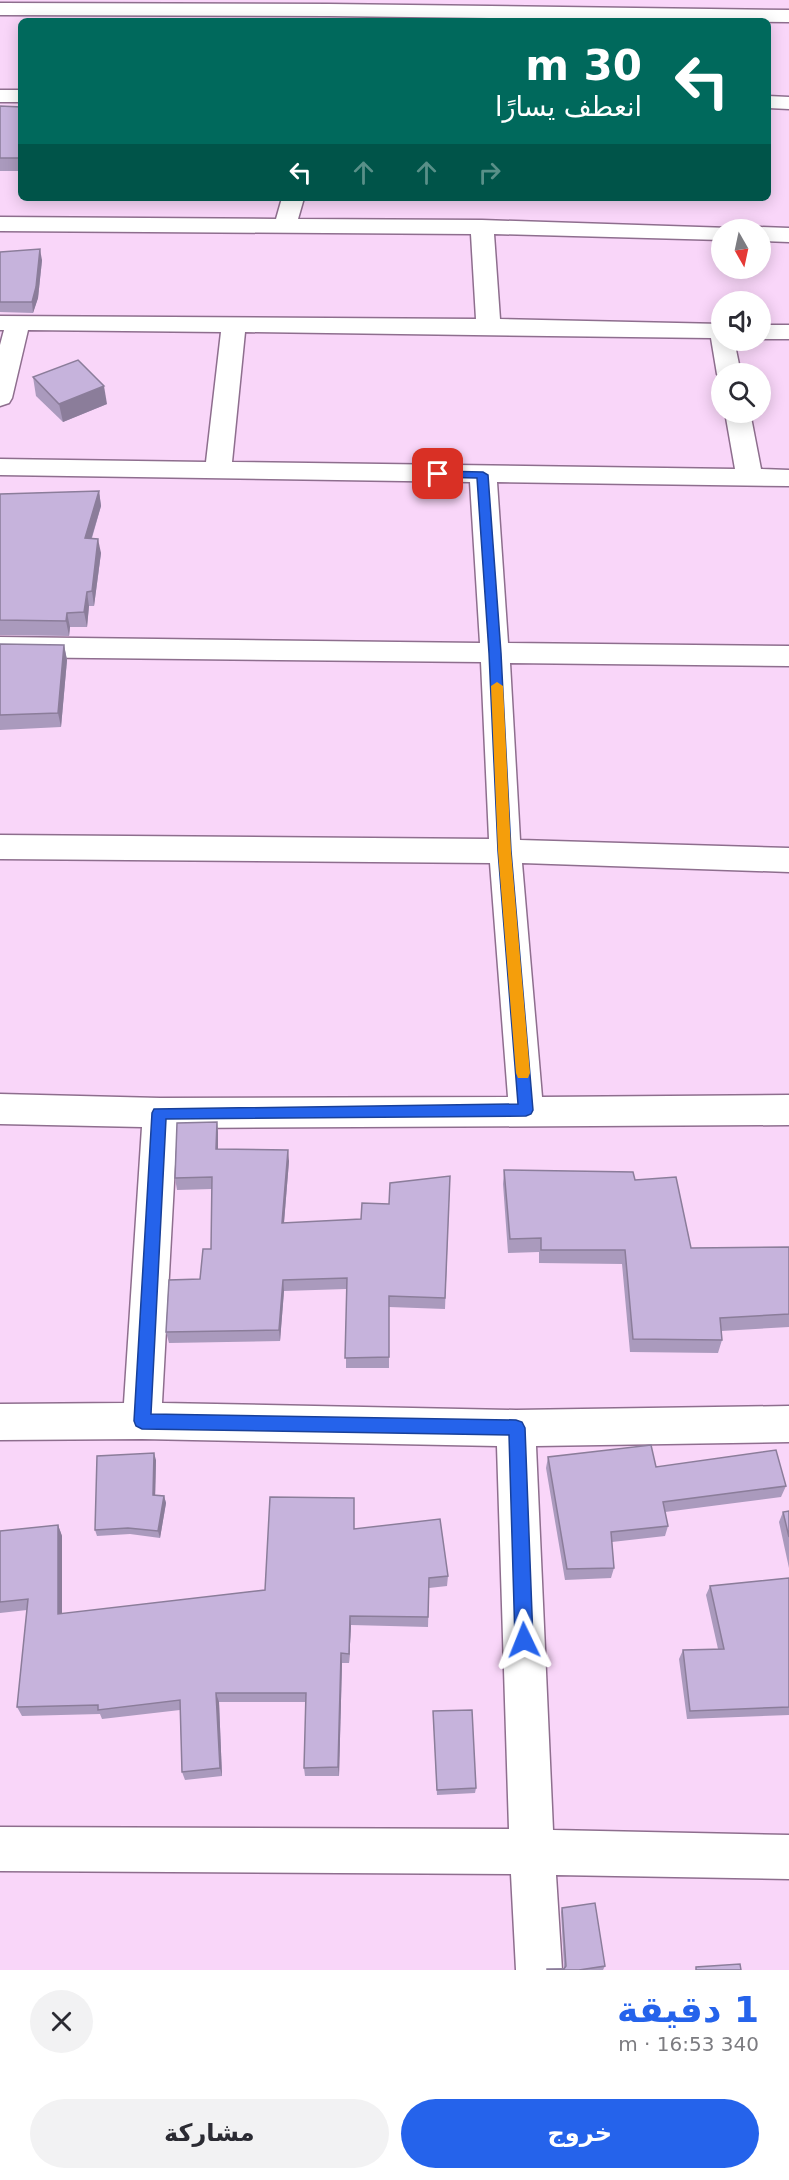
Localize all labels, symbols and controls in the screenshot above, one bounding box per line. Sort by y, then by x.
text: 30 m [525,41,642,90]
icon: left [663,42,741,120]
text: انعطف يسارًا [495,91,642,122]
icon: left [284,156,317,189]
icon: ahead [347,156,380,189]
icon: ahead [410,156,443,189]
icon: right [473,156,506,189]
north arrow [711,219,771,279]
map controls [711,219,771,423]
button: sound [711,291,771,351]
button: search [711,363,771,423]
pin [412,448,463,499]
icon: arrive [421,457,454,490]
position arrow [492,1608,556,1672]
text: 1 دقيقة [617,1989,759,2030]
button: close [30,1990,93,2053]
text: 340 m · 16:53 [618,2032,759,2056]
button: مشاركة [30,2099,389,2168]
button: خروج [401,2099,759,2168]

